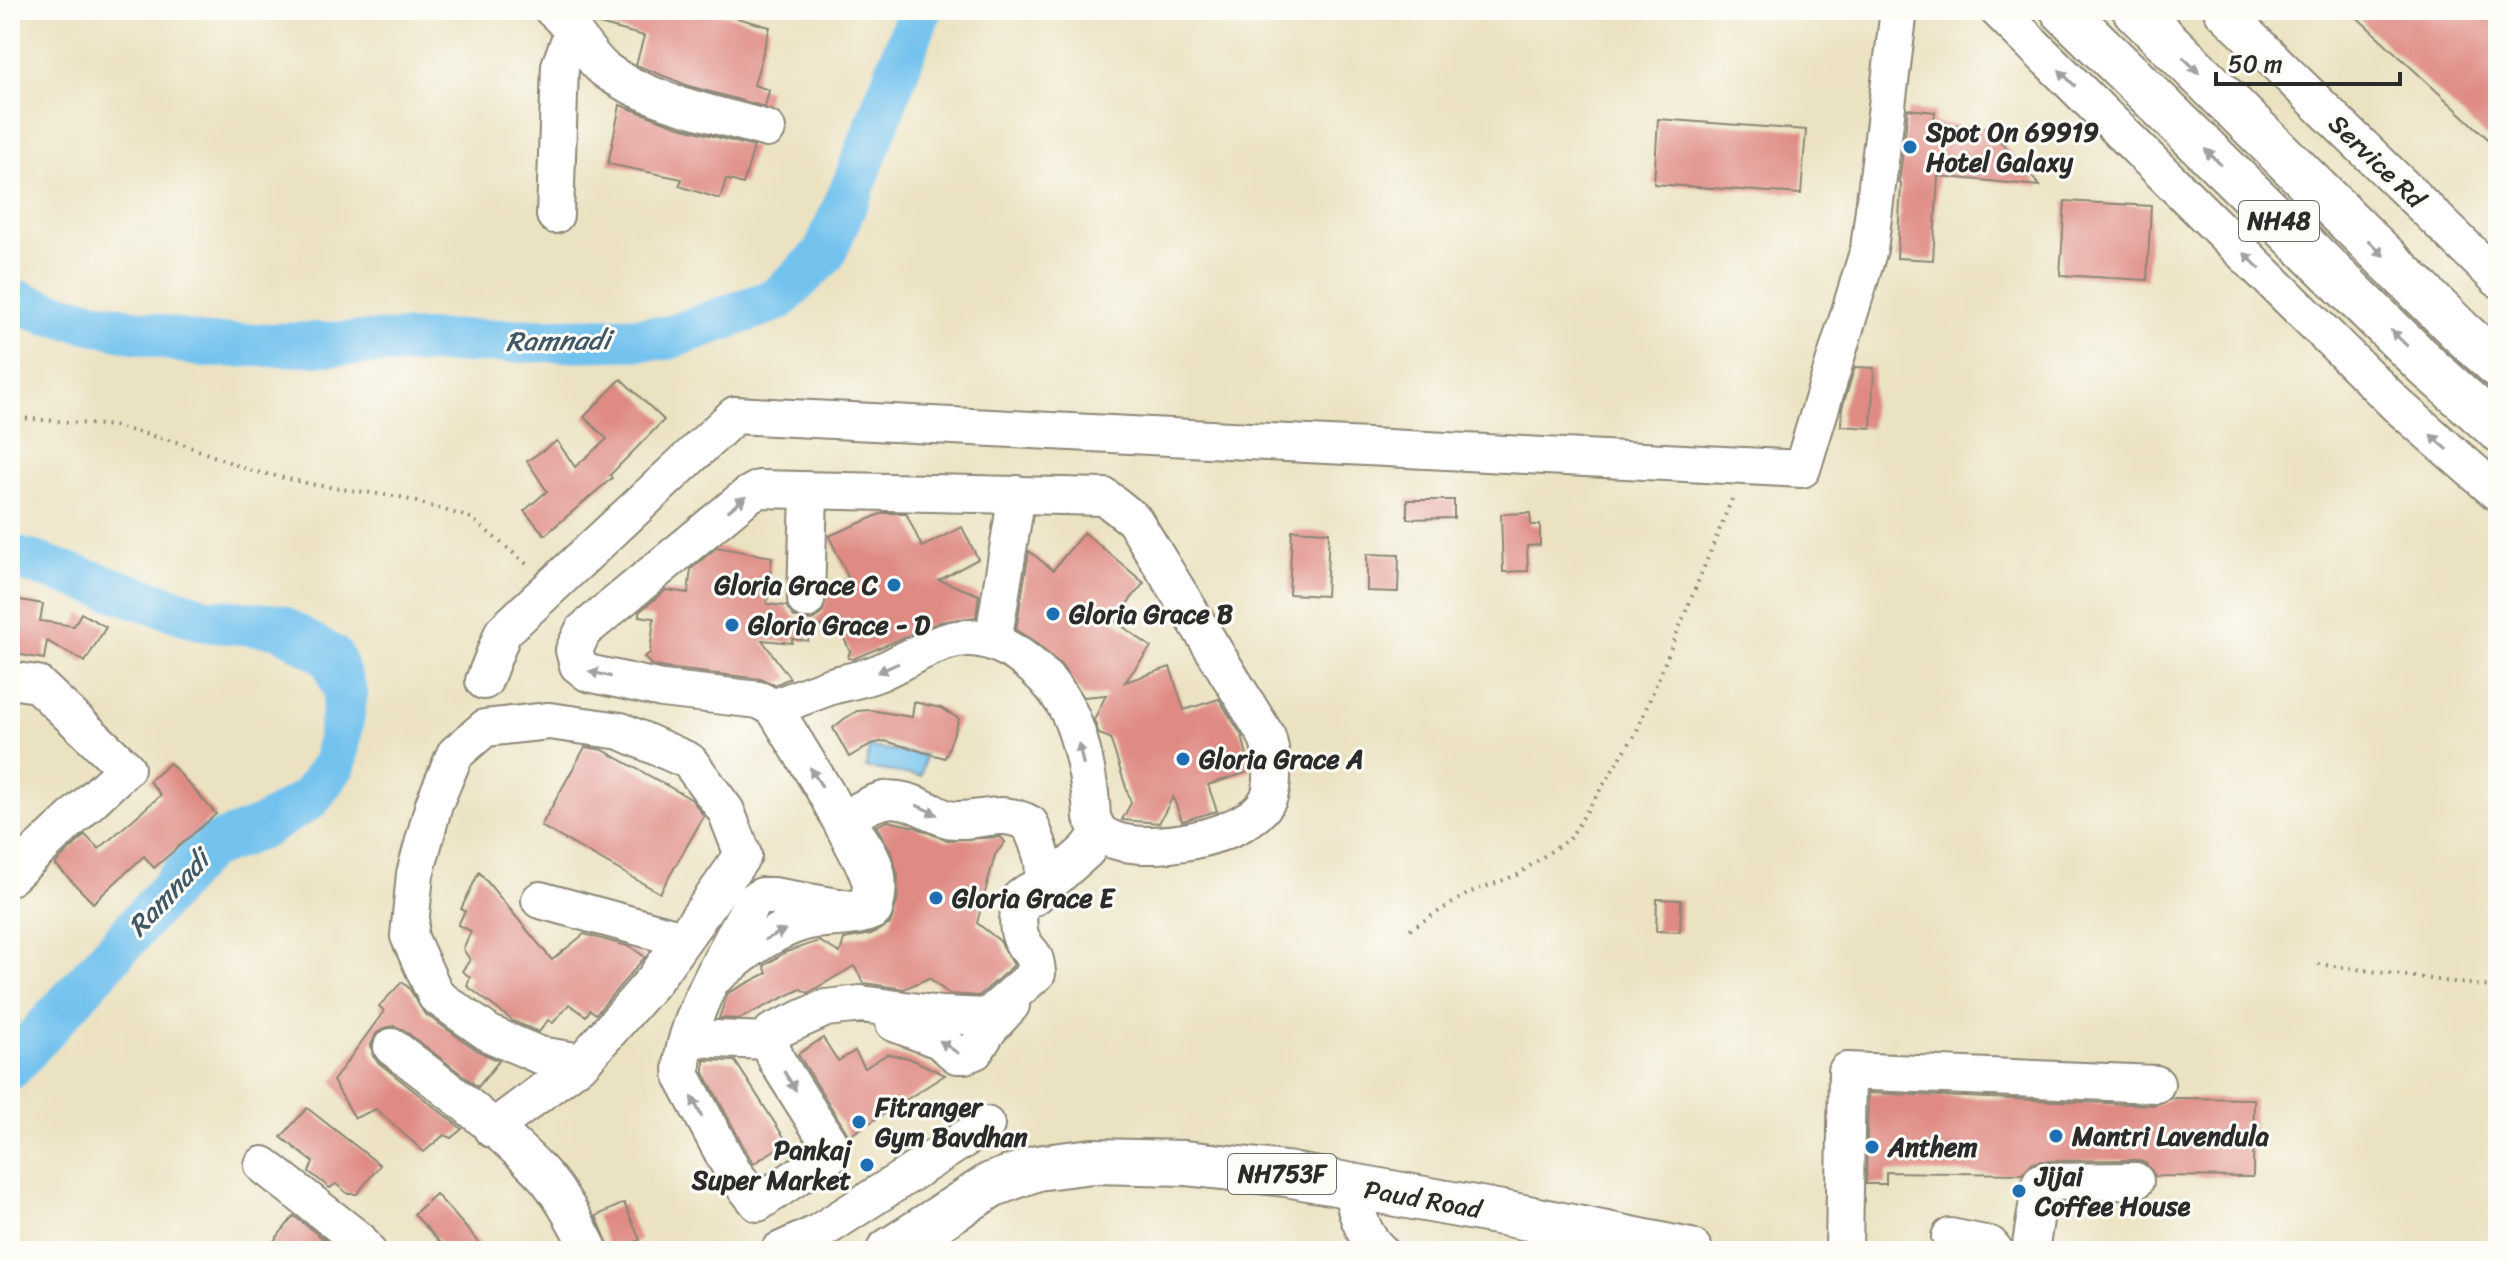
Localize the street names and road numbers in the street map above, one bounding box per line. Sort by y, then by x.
street label: Service Rd [2317,102,2438,221]
road number: NH48 [2239,201,2319,241]
road number: NH753F [1228,1154,1336,1194]
street label: Paud Road [1361,1166,1488,1232]

